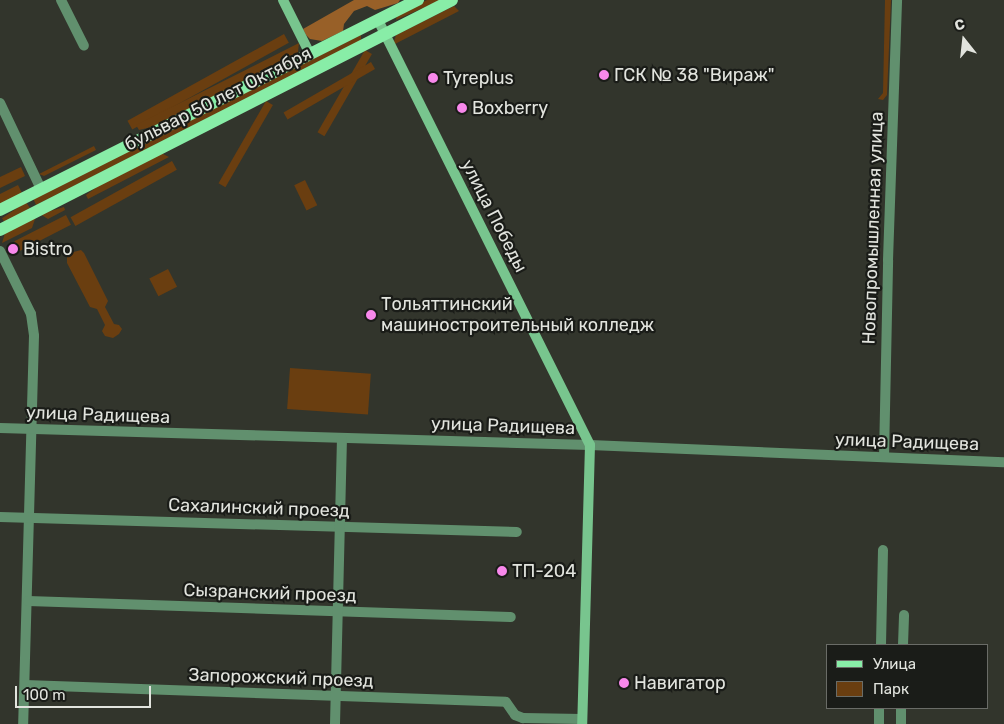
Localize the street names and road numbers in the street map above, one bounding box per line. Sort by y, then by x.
street label: бульвар 50 лет Октября [121,42,315,156]
street label: Новопромышленная улица [858,111,888,345]
street label: улица Победы [456,156,532,276]
street label: улица Радищева [26,402,170,428]
street label: улица Радищева [431,413,575,439]
street label: улица Радищева [835,429,979,455]
street label: Сахалинский проезд [168,494,350,522]
street label: Сызранский проезд [183,579,357,607]
street label: Запорожский проезд [188,664,374,692]

